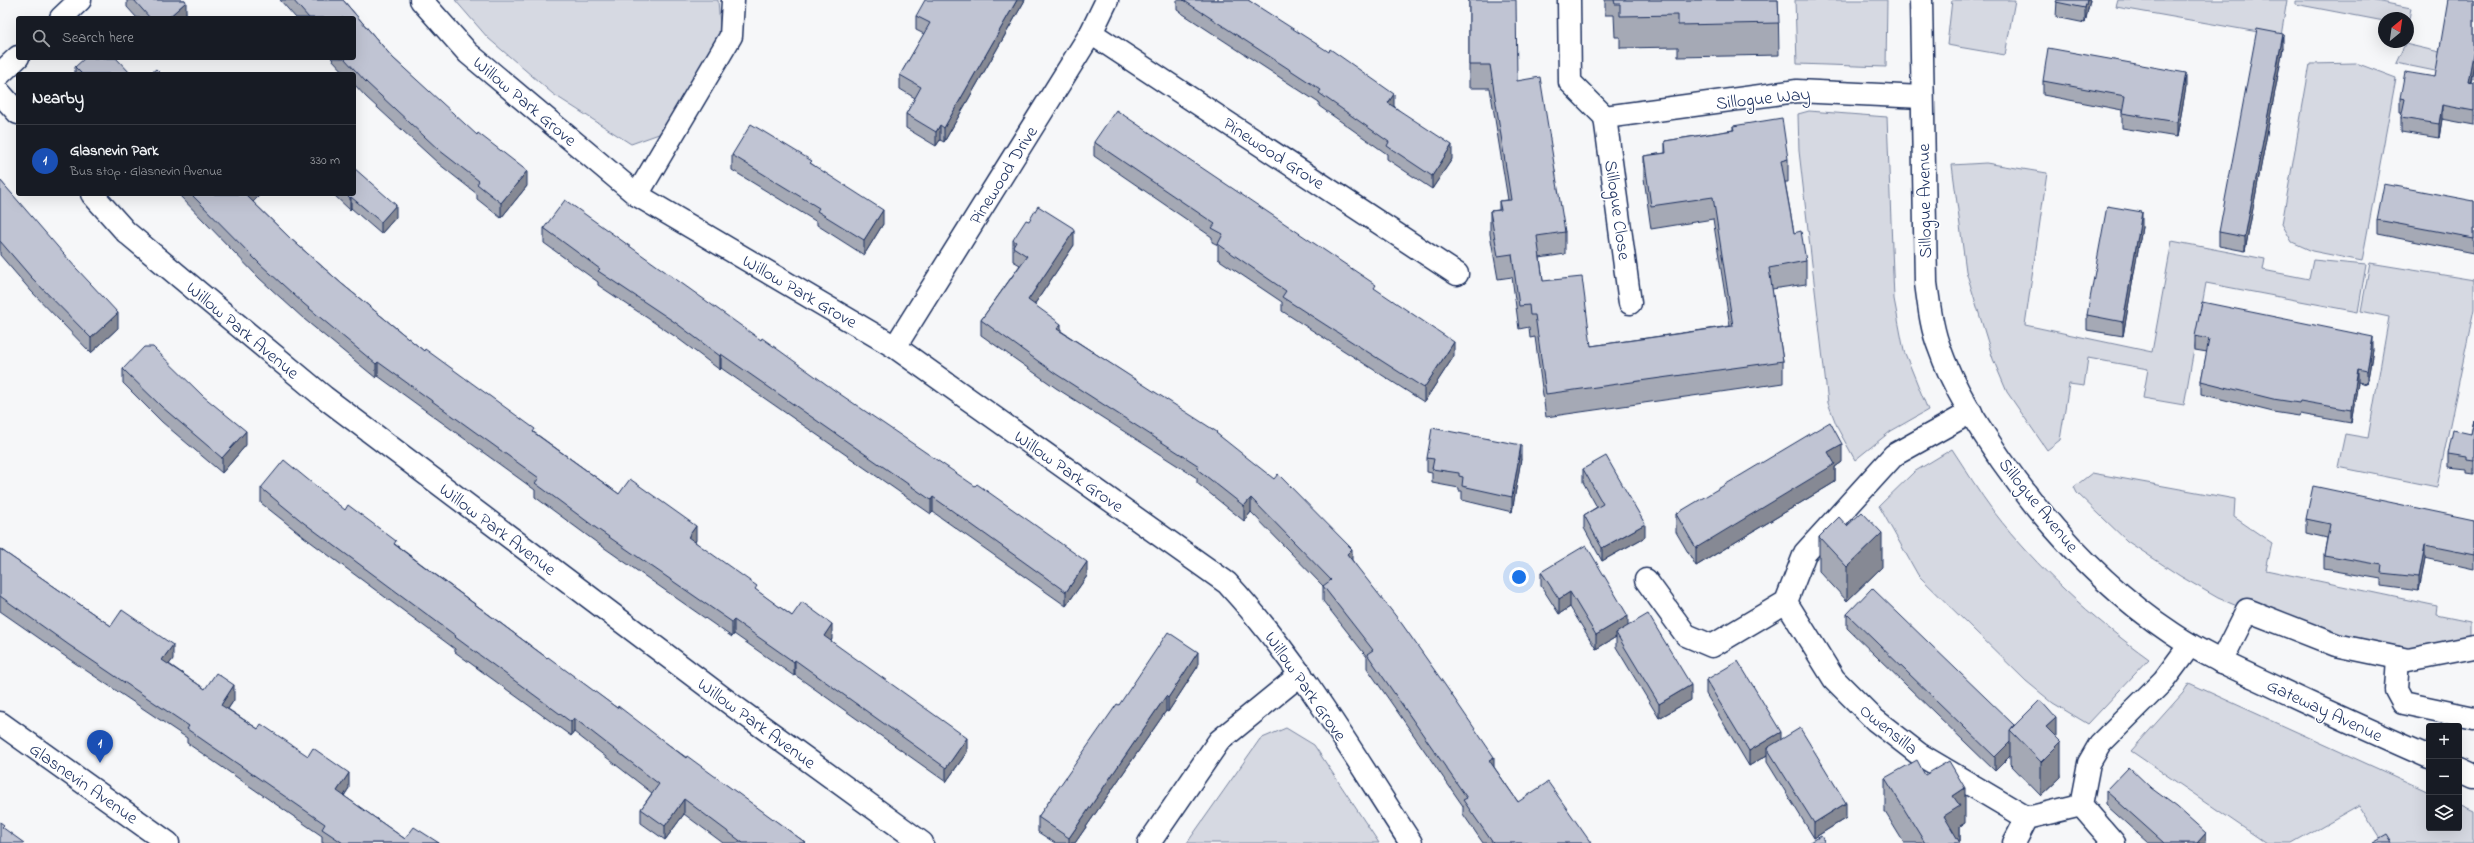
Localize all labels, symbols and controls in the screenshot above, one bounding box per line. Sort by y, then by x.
north arrow [2378,12,2414,48]
search box [16,16,356,60]
icon: search [30,27,52,49]
text: Search here [62,27,134,49]
street label: Willow Park Grove [466,51,582,154]
street label: Sillogue Way [1715,82,1812,119]
text: Nearby [32,86,84,111]
street label: Pinewood Grove [1217,112,1330,198]
street label: Pinewood Drive [964,121,1046,230]
text: Glasnevin Park [70,140,159,162]
street label: Sillogue Avenue [1912,142,1941,259]
text: 1 [43,151,47,170]
text: 330 m [310,151,340,170]
street label: Sillogue Close [1595,159,1636,263]
text: Bus stop · Glasnevin Avenue [70,162,222,181]
street label: Willow Park Grove [737,249,862,337]
street label: Willow Park Avenue [179,276,305,387]
street label: Willow Park Grove [1008,425,1129,521]
street label: Sillogue Avenue [1990,453,2084,560]
street label: Willow Park Avenue [433,478,562,584]
your location [1509,567,1529,587]
street label: Willow Park Grove [1257,627,1352,748]
street label: Willow Park Avenue [691,673,821,777]
street label: Gateway Avenue [2262,674,2387,750]
street label: Owensilla [1853,699,1923,762]
map controls [2426,723,2462,831]
button: + [2426,723,2462,759]
pin: 1 [87,730,113,763]
street label: Glasnevin Avenue [23,737,143,832]
button: − [2426,759,2462,795]
button: layers [2426,795,2462,831]

